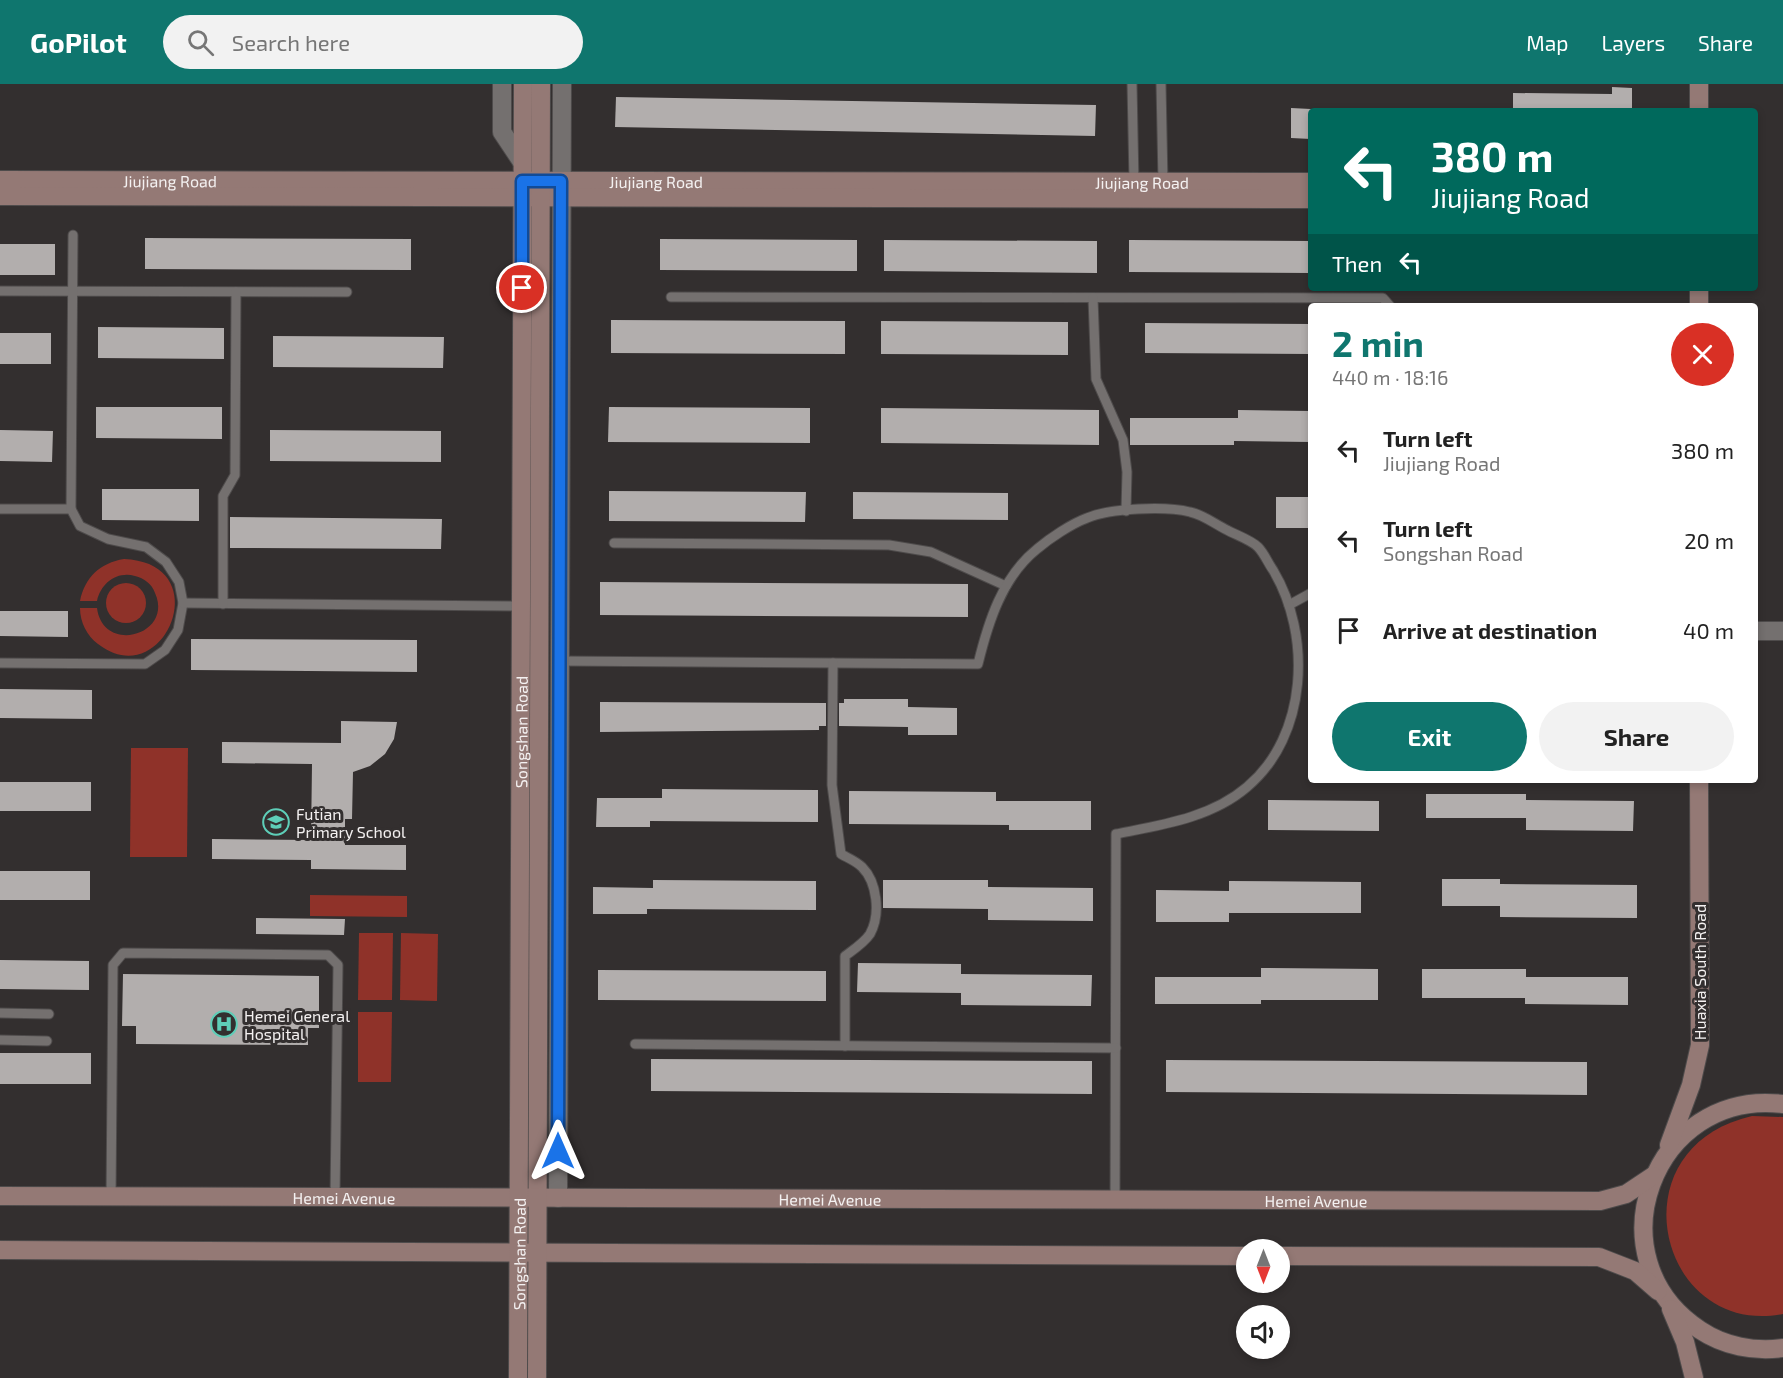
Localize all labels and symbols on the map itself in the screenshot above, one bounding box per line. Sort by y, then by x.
street label: Jiujiang Road [123,171,217,191]
street label: Jiujiang Road [609,171,703,191]
street label: Jiujiang Road [1095,172,1189,192]
pin [496,262,547,313]
street label: Songshan Road [511,676,530,788]
place label: Futian Primary School [296,804,406,841]
school or university icon: Futian Primary School [261,807,291,837]
street label: Huaxia South Road [1690,904,1709,1040]
place label: Hemei General Hospital [244,1006,350,1043]
hospital icon: Hemei General Hospital [209,1009,239,1039]
position arrow [526,1119,590,1183]
street label: Hemei Avenue [293,1187,395,1207]
street label: Hemei Avenue [779,1189,881,1208]
street label: Hemei Avenue [1265,1190,1367,1210]
street label: Songshan Road [509,1198,528,1310]
north arrow [1236,1239,1290,1293]

